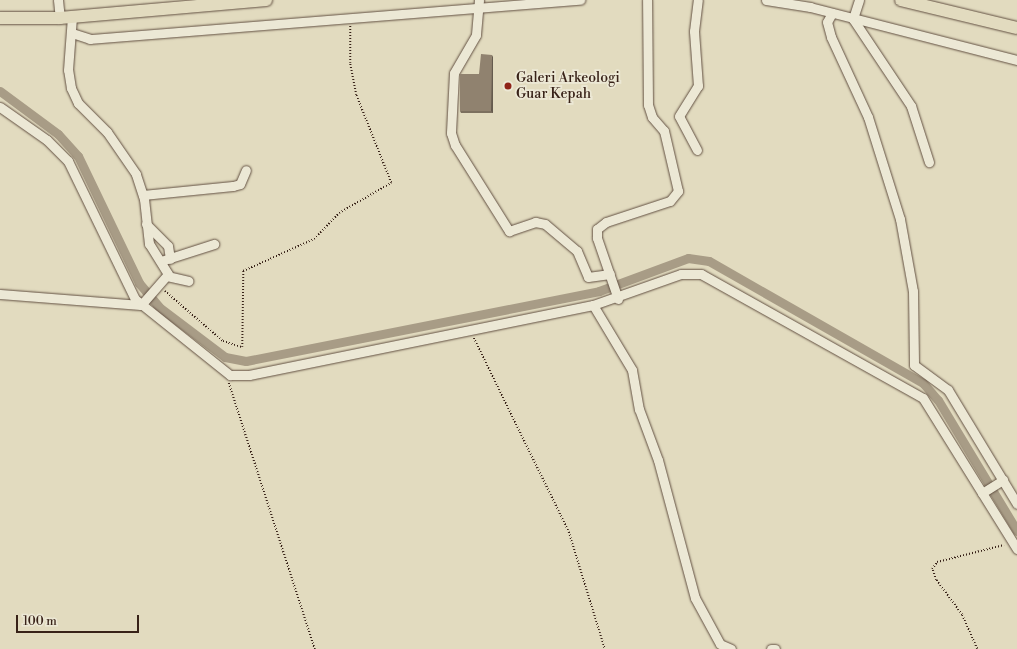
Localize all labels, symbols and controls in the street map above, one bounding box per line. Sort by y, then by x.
place label: Galeri Arkeologi Guar Kepah [516,70,620,102]
marker: Galeri Arkeologi Guar Kepah [503,81,513,91]
scale bar [18,607,141,633]
text: 100 m [23,614,57,629]

